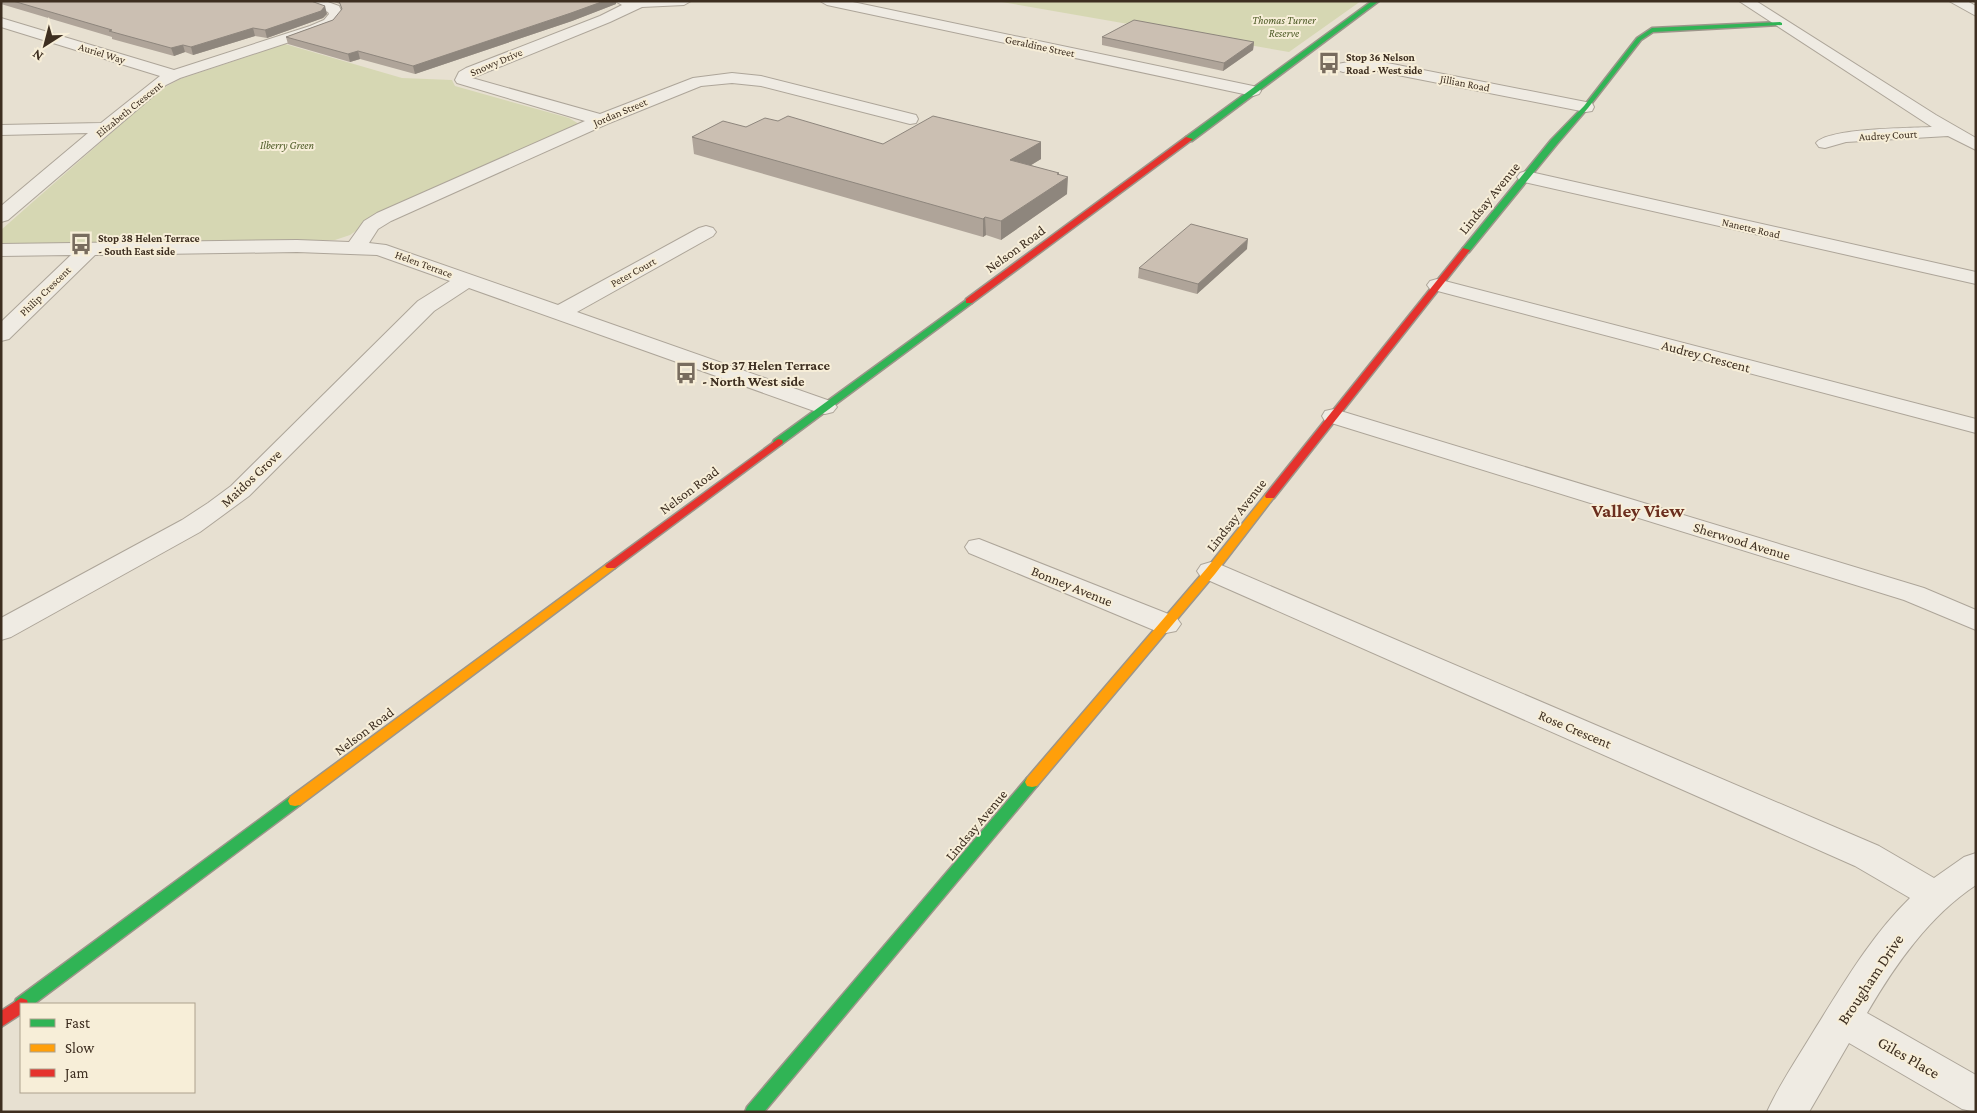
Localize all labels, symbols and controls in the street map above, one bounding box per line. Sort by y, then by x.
park label: Thomas Turner Reserve [1252,14,1317,39]
north arrow [20,20,70,70]
street label: Geraldine Street [1004,33,1076,59]
street label: Auriel Way [77,40,128,67]
text: N [28,46,46,65]
street label: Snowy Drive [468,46,525,79]
bus stop icon: Stop 36 Nelson Road - West side [1316,50,1342,76]
place label: Stop 36 Nelson Road - West side [1346,51,1422,76]
street label: Jillian Road [1438,72,1491,95]
street label: Elizabeth Crescent [93,78,165,139]
street label: Jordan Street [590,95,649,130]
street label: Audrey Court [1858,127,1918,144]
park label: Ilberry Green [260,139,314,152]
street label: Lindsay Avenue [1455,159,1523,237]
street label: Nanette Road [1721,215,1781,241]
street label: Nelson Road [982,222,1048,276]
bus stop icon: Stop 38 Helen Terrace - South East side [68,231,94,257]
place label: Stop 38 Helen Terrace - South East side [98,232,200,257]
street label: Helen Terrace [394,248,454,280]
street label: Peter Court [608,255,658,289]
street label: Philip Crescent [17,263,74,319]
street label: Audrey Crescent [1660,336,1752,376]
place label: Stop 37 Helen Terrace - North West side [702,357,830,389]
bus stop icon: Stop 37 Helen Terrace - North West side [673,360,699,386]
street label: Maidos Grove [217,446,285,510]
street label: Nelson Road [656,462,722,517]
street label: Lindsay Avenue [1203,475,1269,555]
district label: Valley View [1591,500,1685,521]
street label: Sherwood Avenue [1692,519,1792,563]
street label: Bonney Avenue [1029,562,1115,610]
street label: Nelson Road [331,703,397,758]
street label: Rose Crescent [1536,707,1614,752]
street label: Lindsay Avenue [942,786,1010,864]
street label: Brougham Drive [1834,931,1908,1028]
legend [20,1003,195,1093]
text: Fast [65,1015,91,1031]
street label: Giles Place [1875,1033,1942,1082]
text: Slow [65,1040,95,1056]
text: Jam [63,1065,88,1082]

